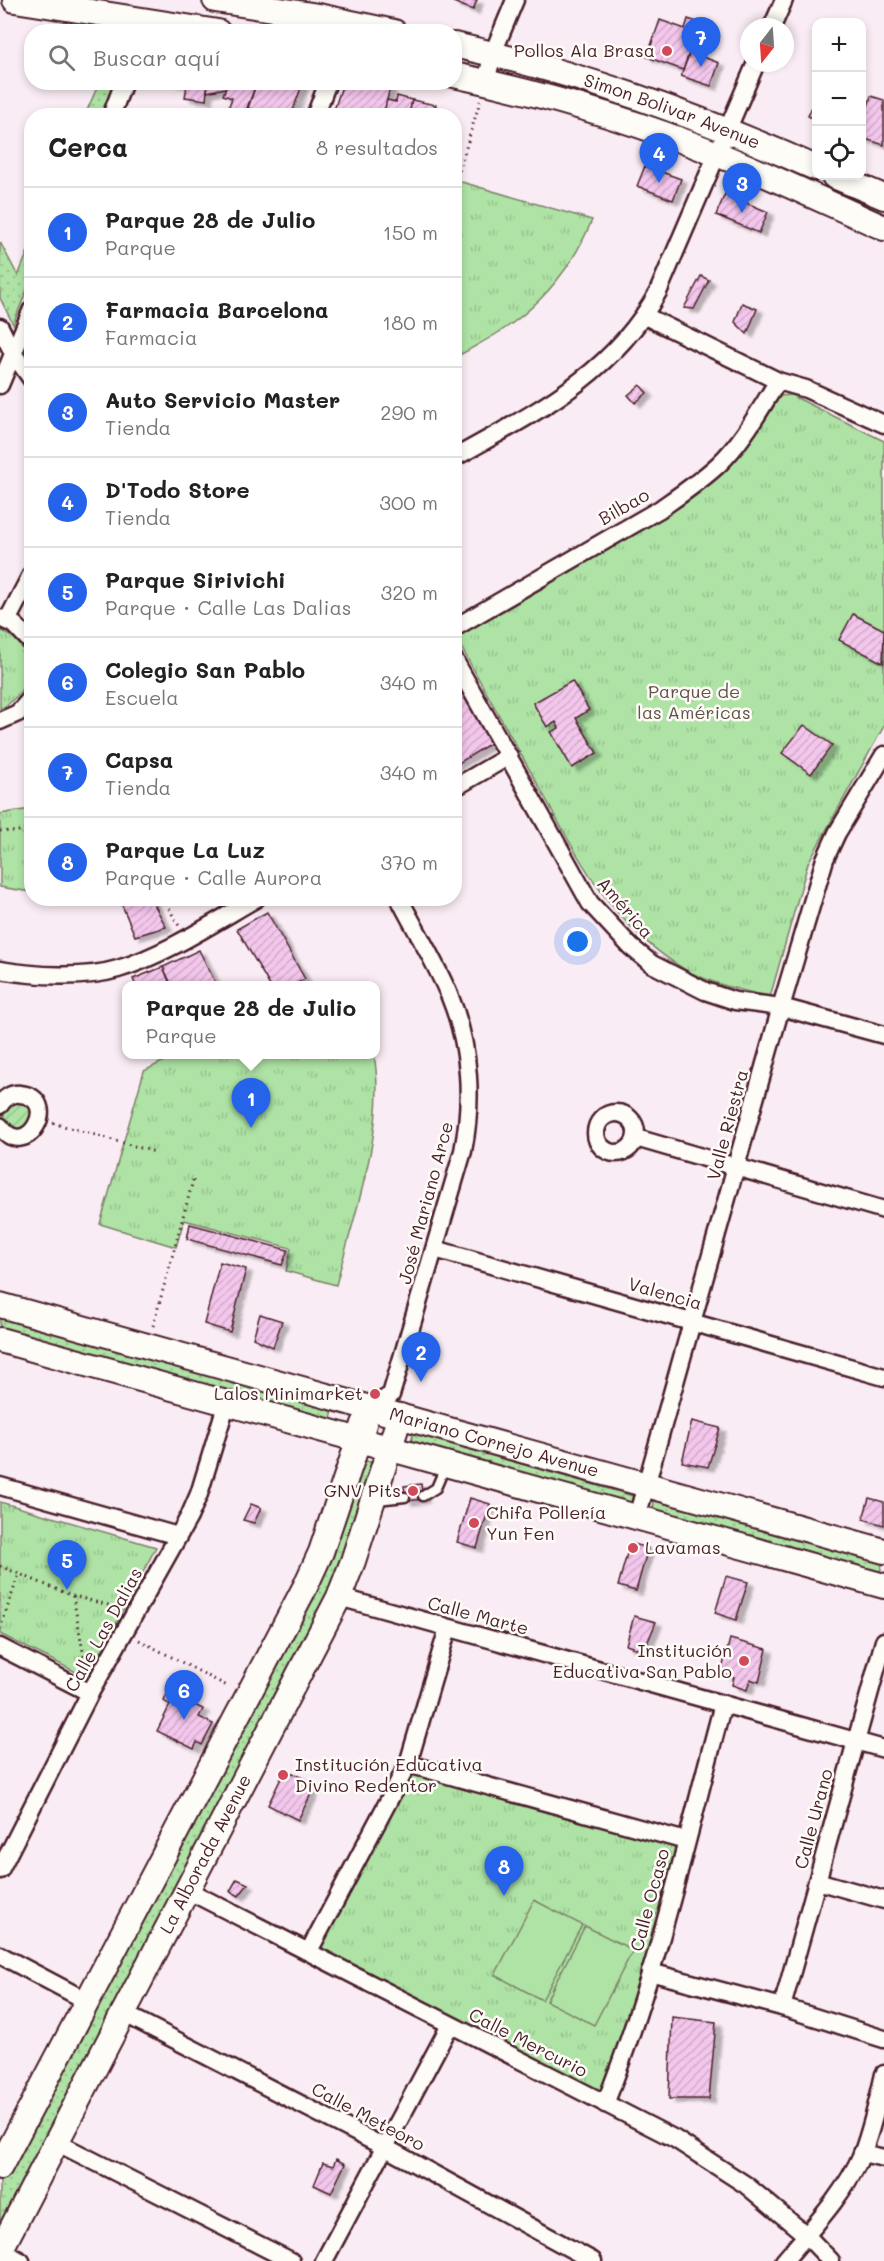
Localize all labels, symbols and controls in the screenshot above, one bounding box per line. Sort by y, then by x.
pin: 7 [682,17,720,67]
north arrow [740,18,794,72]
map controls [812,18,866,180]
button: + [812,18,866,72]
search box [24,24,462,90]
place label: Pollos Ala Brasa [514,38,655,62]
icon: search [45,41,78,74]
text: Buscar aquí [93,43,221,72]
marker: Pollos Ala Brasa [660,44,674,58]
street label: Simon Bolivar Avenue [581,67,764,154]
button: − [812,72,866,126]
button: locate [812,126,866,180]
text: Cerca [48,130,128,164]
text: 8 resultados [316,134,438,160]
pin: 4 [640,134,678,183]
pin: 3 [722,164,762,213]
text: Parque 28 de Julio [105,205,315,234]
text: 1 [63,219,72,245]
text: 150 m [383,219,438,245]
text: Parque [105,234,176,260]
text: Farmacia Barcelona [105,295,329,324]
text: 2 [62,309,73,335]
text: 180 m [382,309,438,335]
text: Farmacia [105,324,197,350]
text: Auto Servicio Master [105,385,340,414]
text: 3 [62,399,74,425]
text: 290 m [380,399,438,425]
text: Tienda [105,414,171,440]
text: D'Todo Store [105,475,250,504]
street label: Bilbao [594,482,653,530]
text: 4 [61,489,74,515]
text: 300 m [379,489,438,515]
text: Tienda [105,504,171,530]
text: Parque Sirivichi [105,565,286,594]
text: 5 [62,579,73,605]
text: 320 m [380,579,438,605]
text: Parque · Calle Las Dalias [105,594,352,620]
text: Colegio San Pablo [105,655,305,684]
text: 6 [61,669,74,695]
text: 340 m [380,669,438,695]
park label: Parque de las Américas [637,679,751,724]
text: Escuela [105,684,179,710]
text: Capsa [105,745,173,774]
text: 7 [62,759,73,785]
text: 340 m [380,759,438,785]
text: Tienda [105,774,171,800]
text: Parque La Luz [105,835,265,864]
text: 8 [61,849,74,875]
text: 370 m [380,849,438,875]
text: Parque · Calle Aurora [105,864,322,890]
street label: América [592,871,659,943]
your location [563,927,592,956]
popup [122,981,380,1059]
text: Parque 28 de Julio [146,993,356,1022]
text: Parque [146,1022,217,1048]
street label: Valle Riestra [701,1067,753,1183]
pin: 1 [232,1078,270,1128]
street label: José Mariano Arce [392,1119,458,1287]
street label: Valencia [626,1271,705,1315]
pin: 2 [402,1332,440,1382]
place label: Lalos Minimarket [214,1381,363,1405]
marker: Lalos Minimarket [368,1387,382,1401]
street label: Mariano Cornejo Avenue [387,1401,602,1482]
place label: GNV Pits [324,1478,401,1502]
marker: GNV Pits [406,1484,420,1498]
place label: Chifa Pollería Yun Fen [486,1500,606,1545]
marker: Chifa Pollería Yun Fen [467,1516,481,1530]
place label: Lavamas [645,1535,721,1559]
pin: 5 [48,1540,86,1590]
marker: Lavamas [626,1541,640,1555]
street label: Calle Las Dalias [59,1563,147,1696]
street label: Calle Marte [425,1590,531,1640]
place label: Institución Educativa San Pablo [553,1638,732,1683]
marker: Institución Educativa San Pablo [737,1654,751,1668]
pin: 6 [164,1670,204,1720]
place label: Institución Educativa Divino Redentor [295,1752,483,1797]
street label: Calle Urano [788,1766,838,1872]
marker: Institución Educativa Divino Redentor [276,1768,290,1782]
street label: La Alborada Avenue [154,1770,256,1938]
street label: Calle Ocaso [624,1845,674,1954]
pin: 8 [484,1846,524,1896]
street label: Calle Mercurio [465,2002,592,2082]
street label: Calle Meteoro [308,2076,430,2156]

